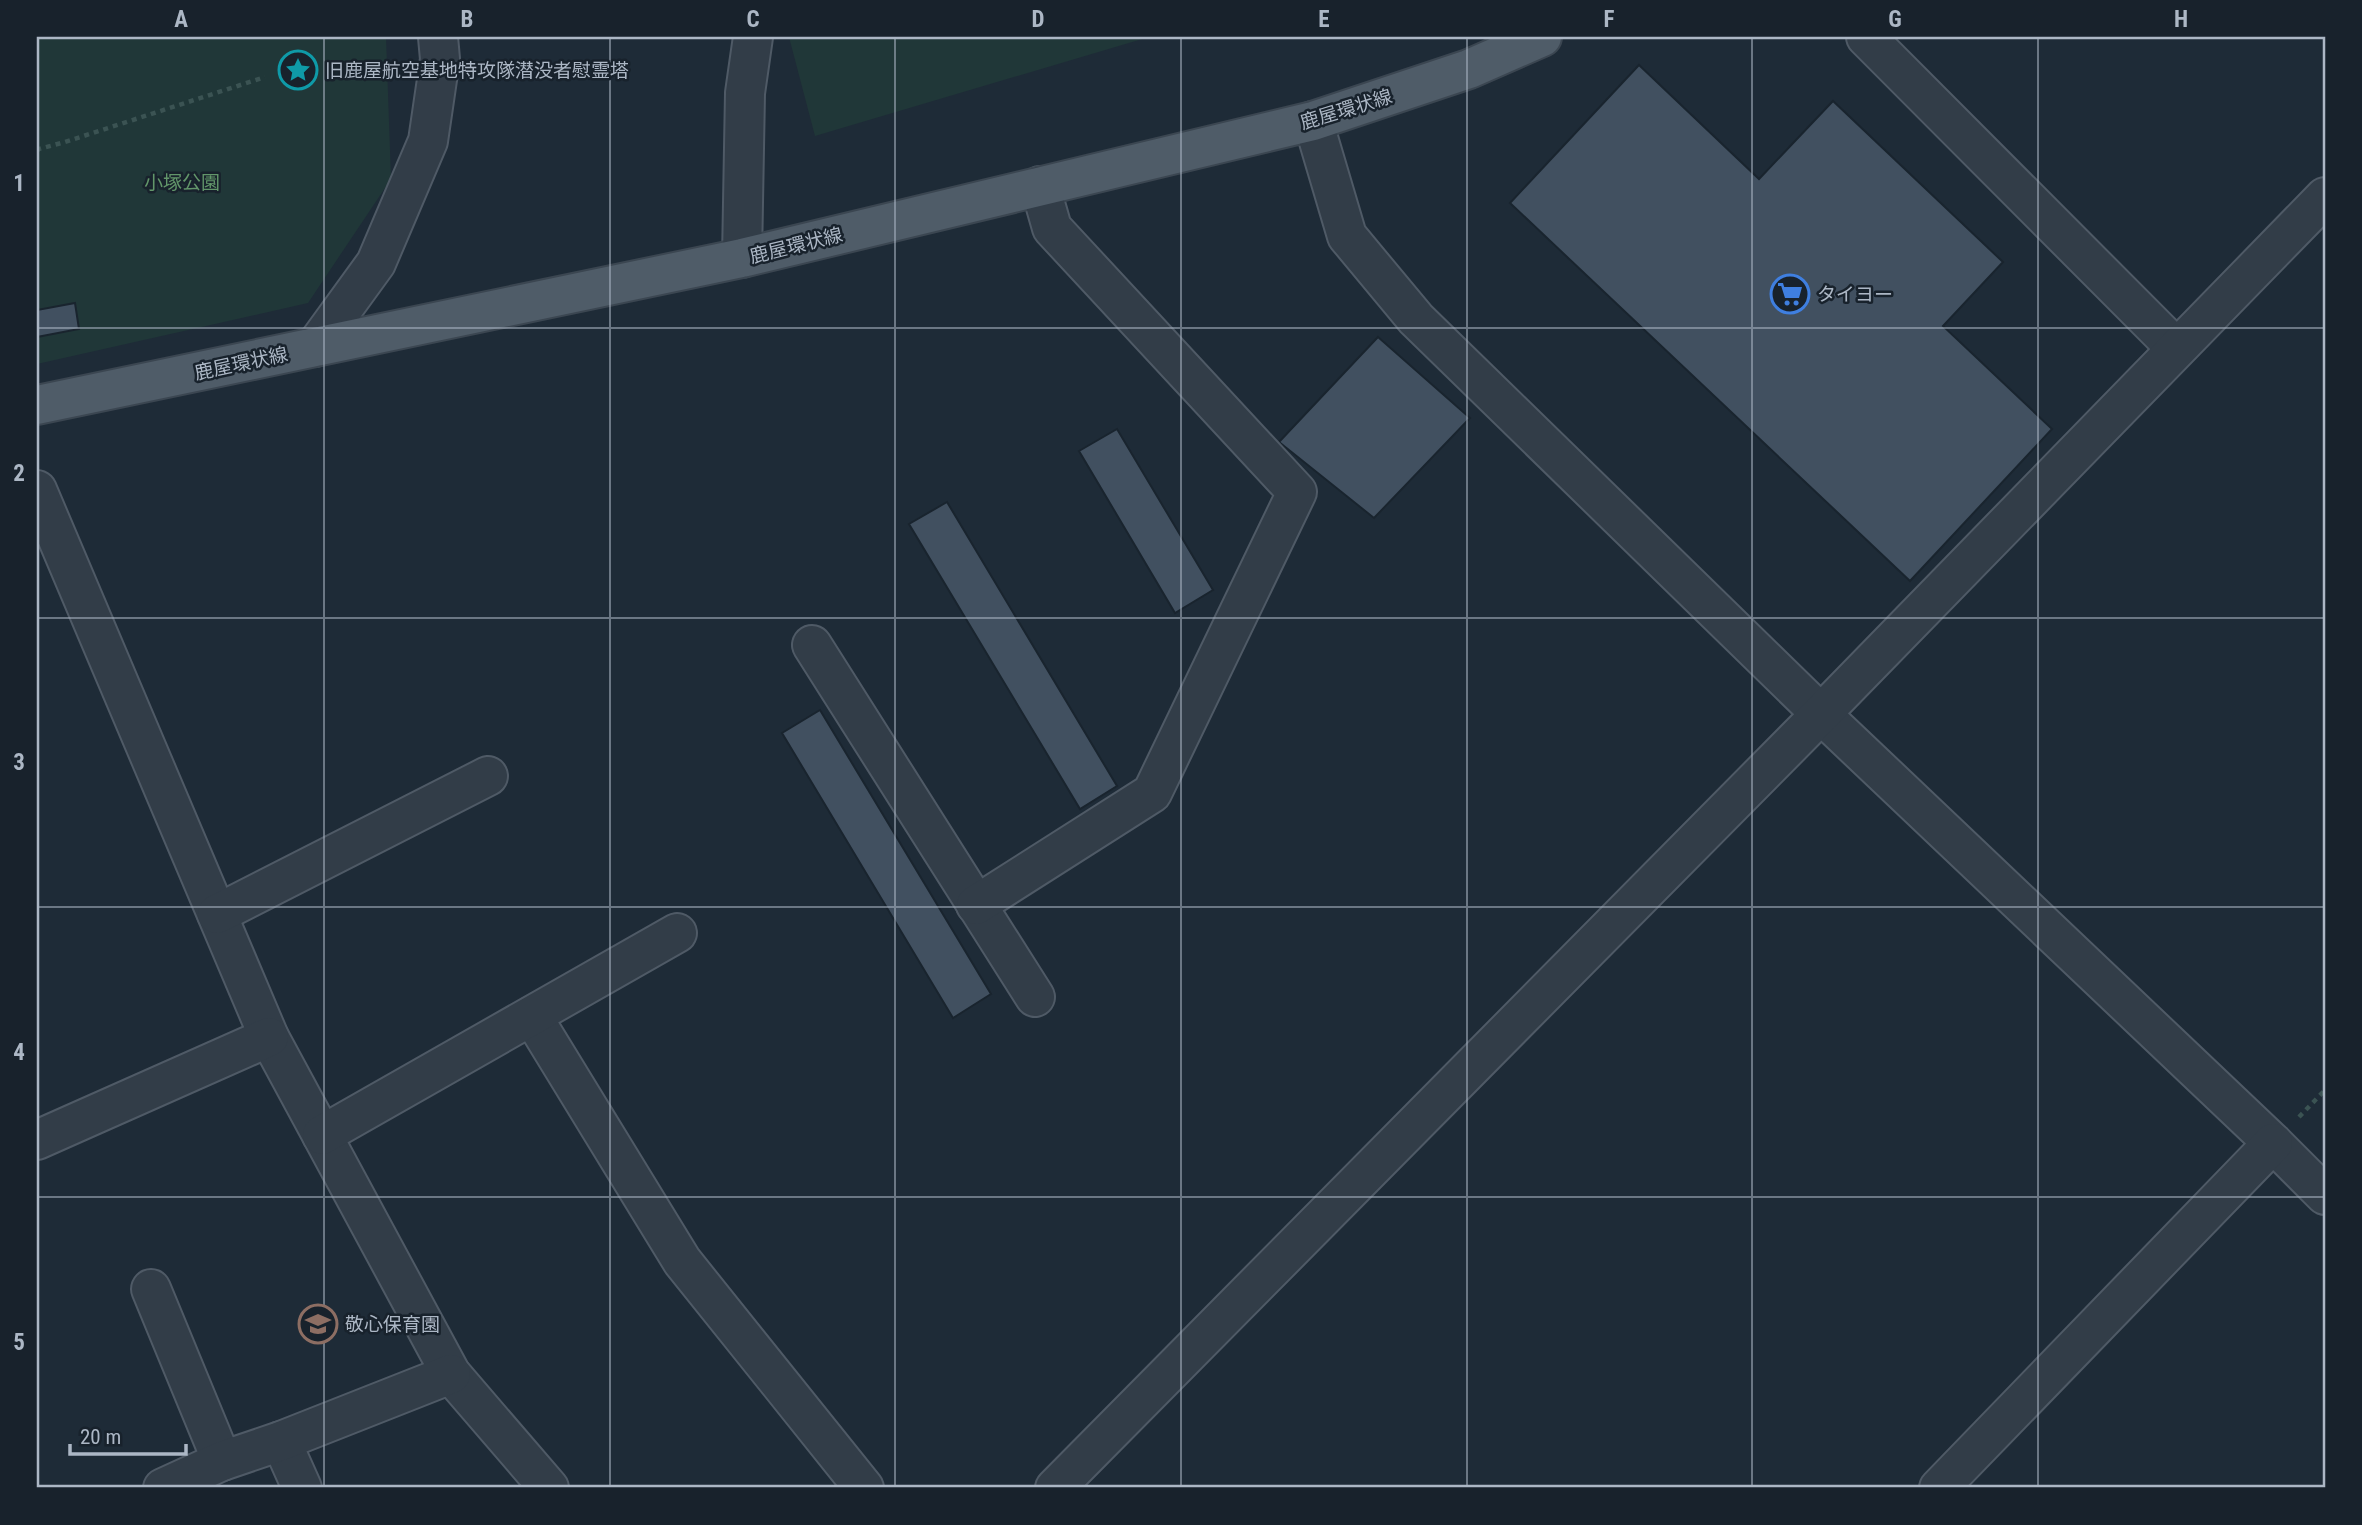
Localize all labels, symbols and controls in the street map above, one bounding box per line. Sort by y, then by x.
text: A [174,6,188,33]
text: B [461,6,473,33]
text: C [746,6,760,33]
text: D [1032,6,1045,33]
text: E [1318,6,1330,33]
text: F [1604,6,1615,33]
text: G [1888,6,1902,33]
text: H [2174,6,2188,33]
place icon: 旧鹿屋航空基地特攻隊潜没者慰霊塔 [277,49,319,91]
place label: 旧鹿屋航空基地特攻隊潜没者慰霊塔 [325,59,629,82]
street label: 鹿屋環状線 [1297,85,1395,134]
text: 1 [13,170,25,197]
park label: 小塚公園 [144,171,220,194]
street label: 鹿屋環状線 [747,223,845,268]
supermarket icon: タイヨー [1769,273,1811,315]
place label: タイヨー [1817,283,1893,306]
street label: 鹿屋環状線 [192,342,290,385]
text: 2 [13,460,25,487]
text: 3 [13,749,25,776]
text: 4 [13,1039,25,1066]
school or university icon: 敬心保育園 [297,1303,339,1345]
place label: 敬心保育園 [345,1313,440,1336]
text: 5 [13,1329,25,1356]
scale bar [70,1413,186,1457]
text: 20 m [80,1425,121,1449]

